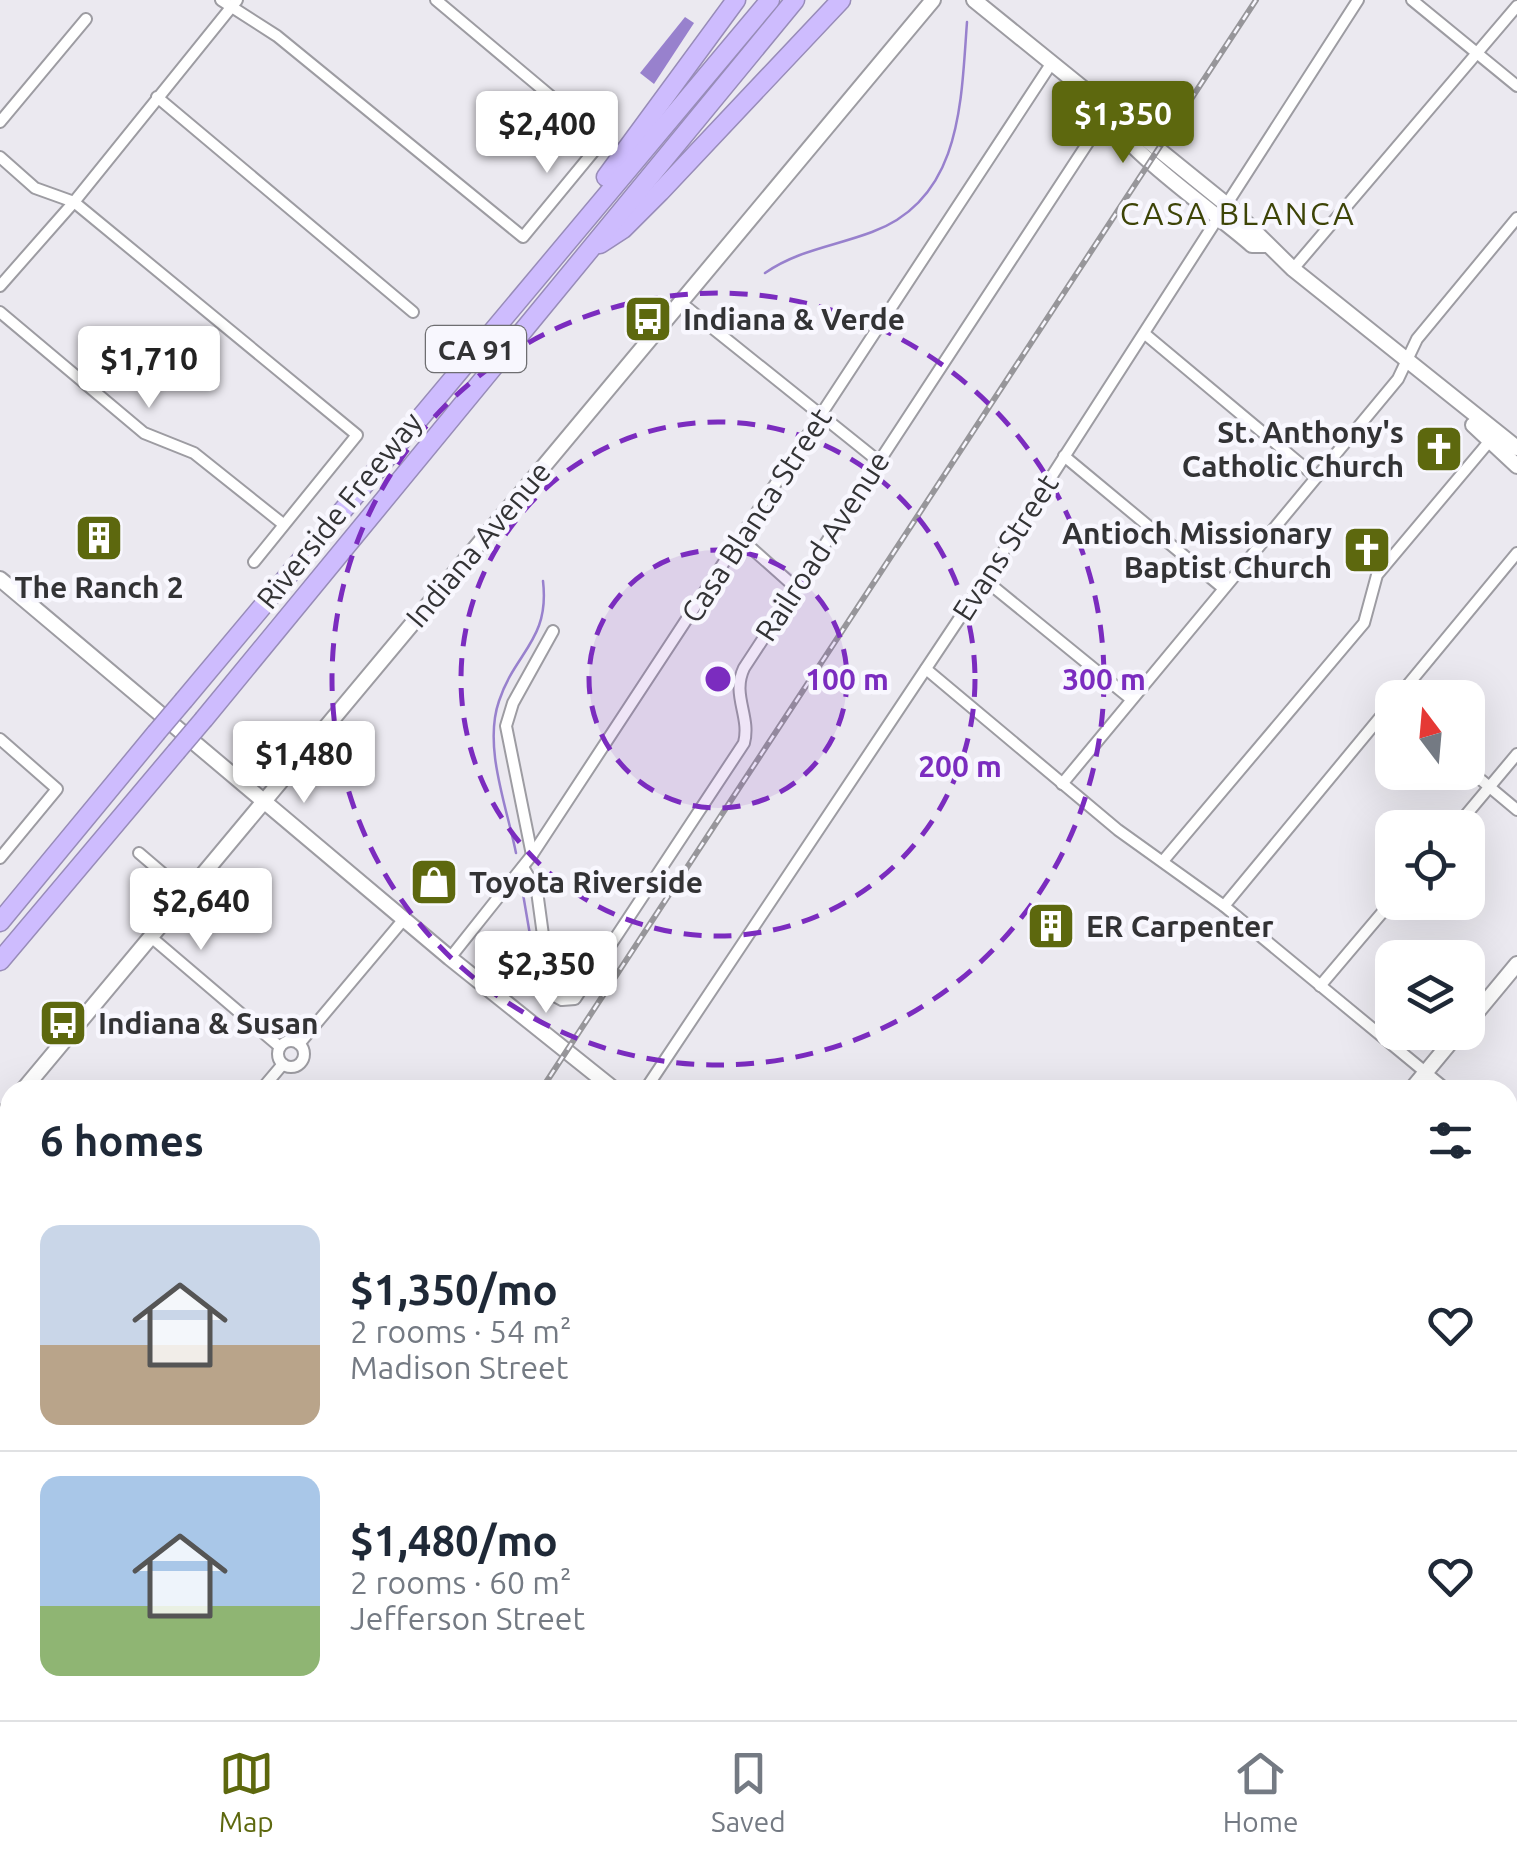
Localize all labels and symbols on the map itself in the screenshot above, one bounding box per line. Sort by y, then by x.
pin: $1,350 [1042,81,1204,166]
pin: $2,400 [466,91,628,176]
district label: CASA BLANCA [1120,195,1356,231]
bus stop icon: Indiana & Verde [622,293,674,345]
place label: Indiana & Verde [683,302,905,336]
pin: $1,710 [68,326,230,411]
road number: CA 91 [426,326,526,372]
street label: Casa Blanca Street [674,401,838,629]
street label: Riverside Freeway [249,405,429,615]
place label: St. Anthony's Catholic Church [1182,415,1404,483]
church icon: St. Anthony's Catholic Church [1413,423,1465,475]
street label: Railroad Avenue [748,445,896,647]
street label: Indiana Avenue [399,454,557,634]
street label: Evans Street [945,467,1065,626]
building icon: The Ranch 2 [73,512,125,564]
place label: Antioch Missionary Baptist Church [1062,516,1332,584]
church icon: Antioch Missionary Baptist Church [1341,524,1393,576]
place label: The Ranch 2 [14,570,184,604]
centre of rings [700,661,736,697]
text: 100 m [805,662,889,696]
text: 300 m [1062,662,1146,696]
north arrow [1375,680,1485,790]
pin: $1,480 [223,721,385,806]
text: 200 m [918,749,1002,783]
shop icon: Toyota Riverside [408,856,460,908]
place label: Toyota Riverside [469,865,703,899]
pin: $2,640 [120,868,282,953]
building icon: ER Carpenter [1025,900,1077,952]
place label: ER Carpenter [1086,909,1274,943]
pin: $2,350 [465,931,627,1016]
bus stop icon: Indiana & Susan [37,997,89,1049]
place label: Indiana & Susan [98,1006,319,1040]

